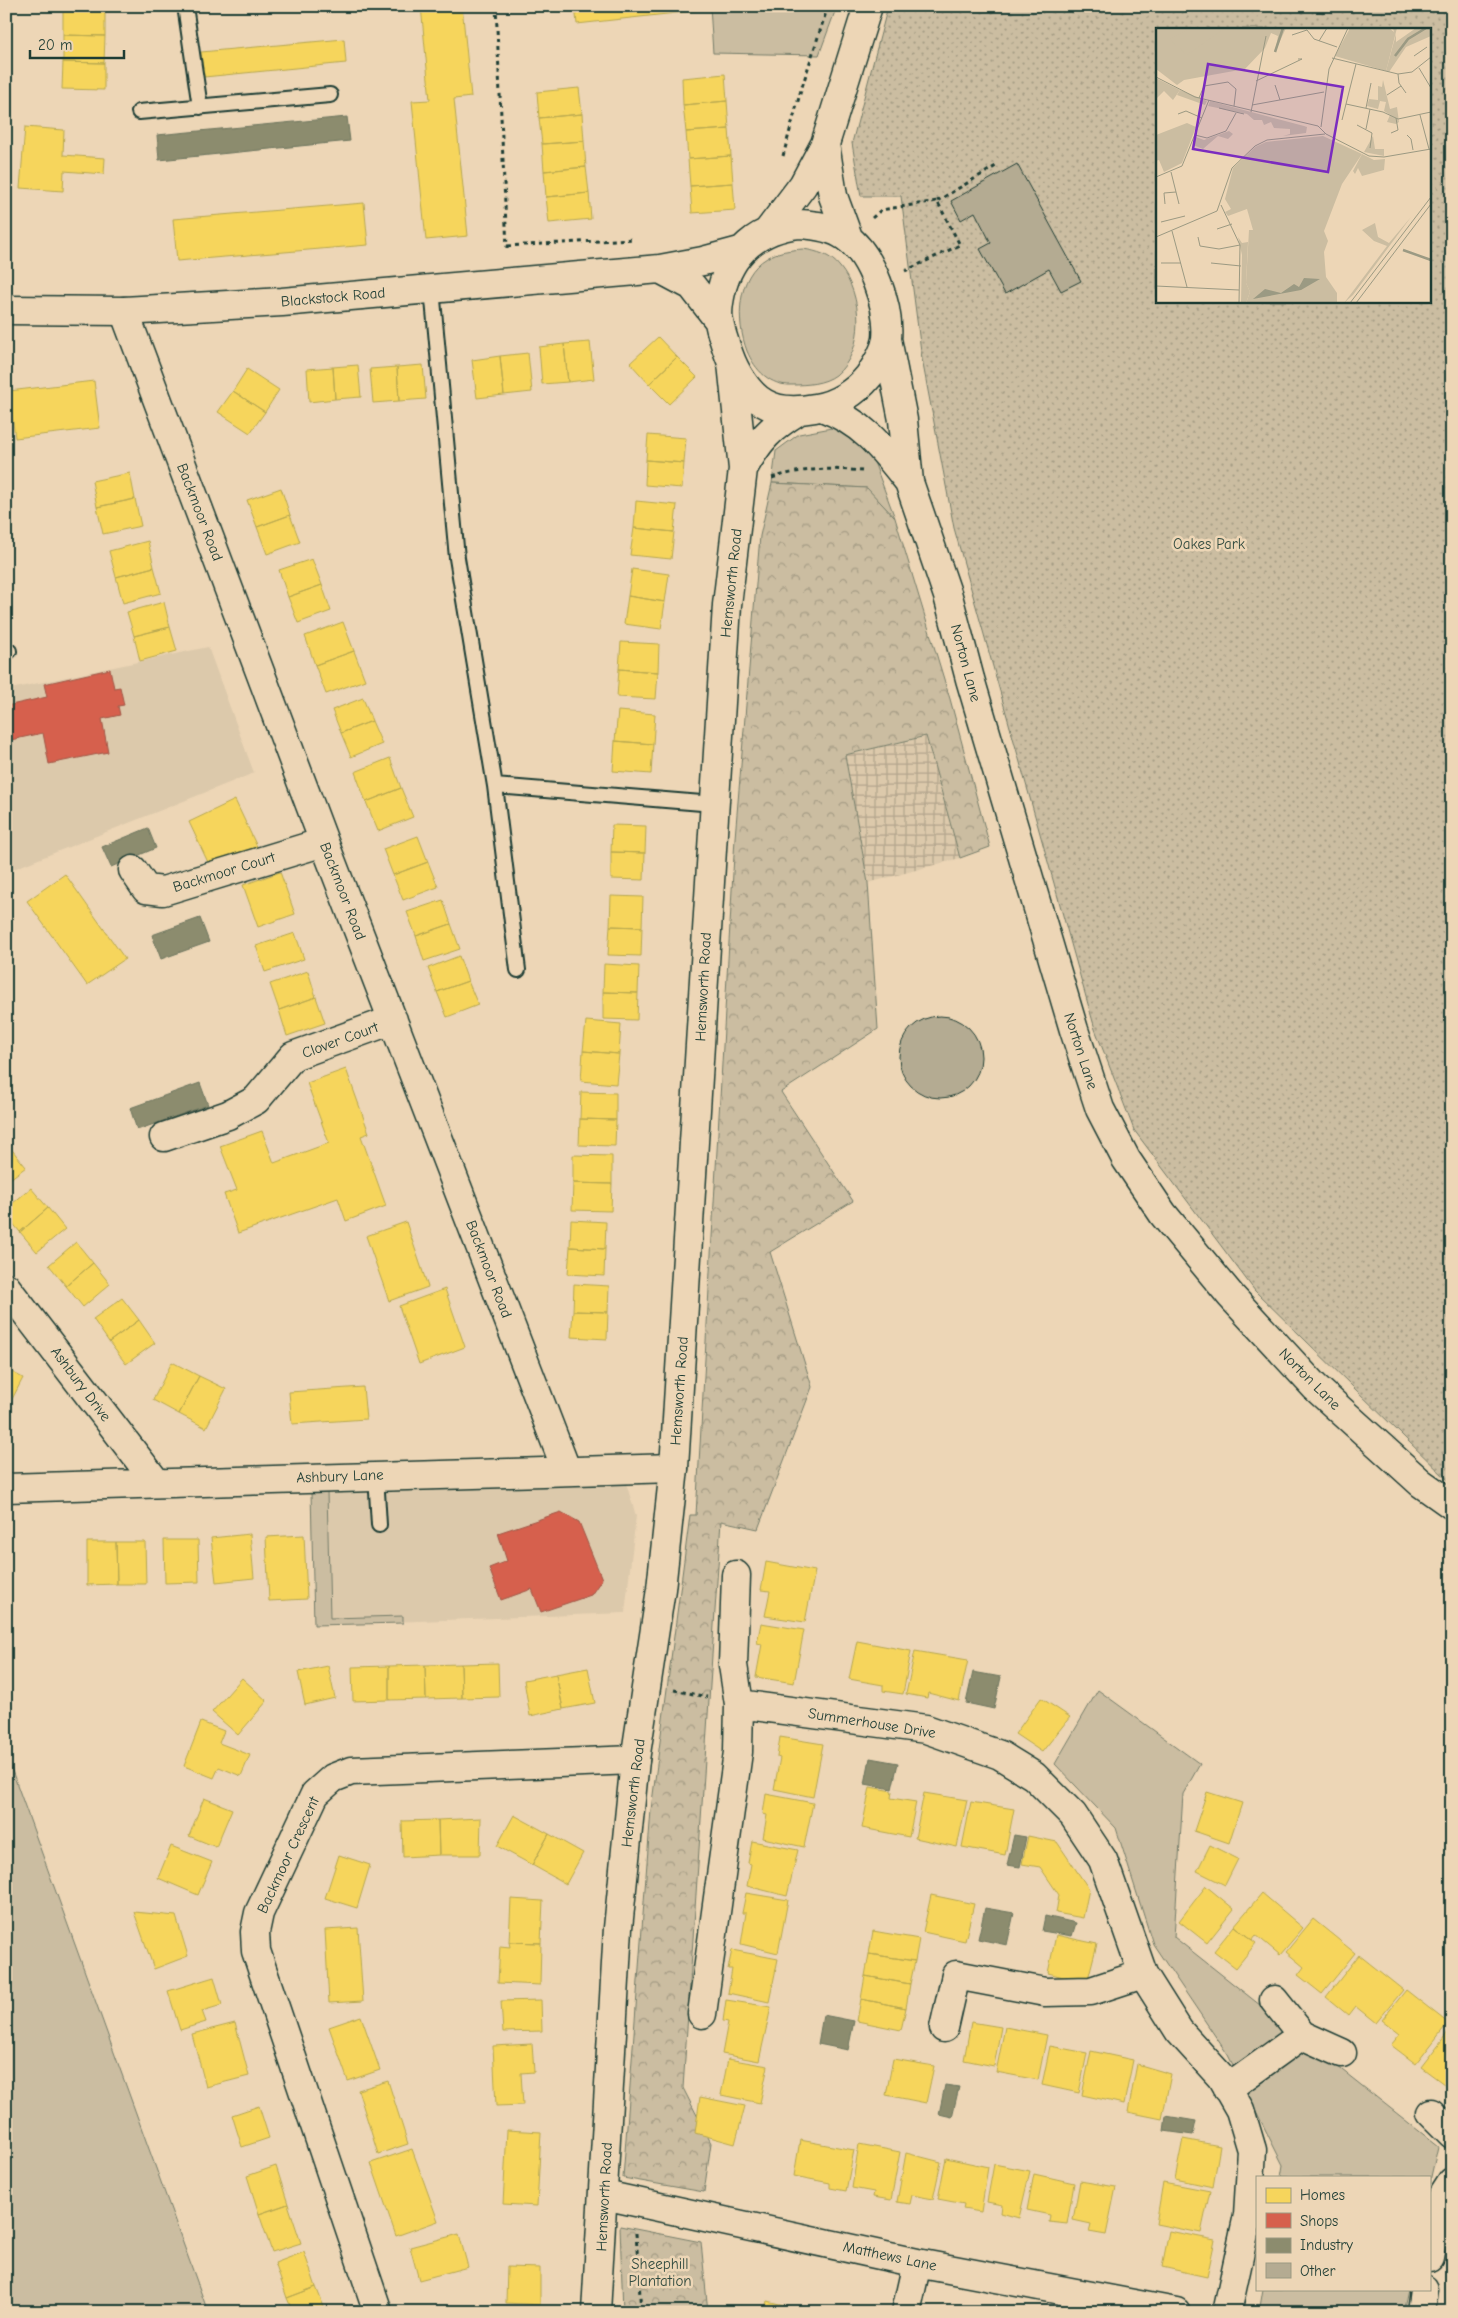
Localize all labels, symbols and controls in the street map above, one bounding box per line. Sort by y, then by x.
scale bar [30,28,124,60]
inset map [1156,28,1430,302]
text: 20 m [38,36,72,54]
street label: Blackstock Road [280,283,386,311]
street label: Backmoor Road [173,461,227,563]
street label: Hemsworth Road [716,528,746,638]
park label: Oakes Park [1173,535,1246,553]
street label: Norton Lane [947,622,985,704]
street label: Backmoor Road [316,840,370,942]
street label: Backmoor Court [171,848,278,896]
street label: Hemsworth Road [691,932,715,1042]
street label: Norton Lane [1060,1010,1102,1092]
street label: Clover Court [299,1018,381,1062]
street label: Backmoor Road [462,1218,516,1320]
street label: Hemsworth Road [666,1336,692,1446]
street label: Ashbury Drive [47,1343,115,1425]
street label: Norton Lane [1275,1344,1345,1414]
street label: Ashbury Lane [296,1465,384,1487]
street label: Summerhouse Drive [807,1704,938,1742]
street label: Hemsworth Road [617,1738,649,1848]
street label: Backmoor Crescent [253,1793,323,1916]
street label: Hemsworth Road [592,2142,616,2252]
legend [1256,2176,1430,2290]
text: Homes [1300,2186,1345,2204]
text: Shops [1300,2212,1338,2230]
text: Industry [1300,2236,1353,2254]
street label: Matthews Lane [841,2237,939,2275]
park label: Sheephill Plantation [628,2255,692,2290]
text: Other [1300,2262,1335,2280]

